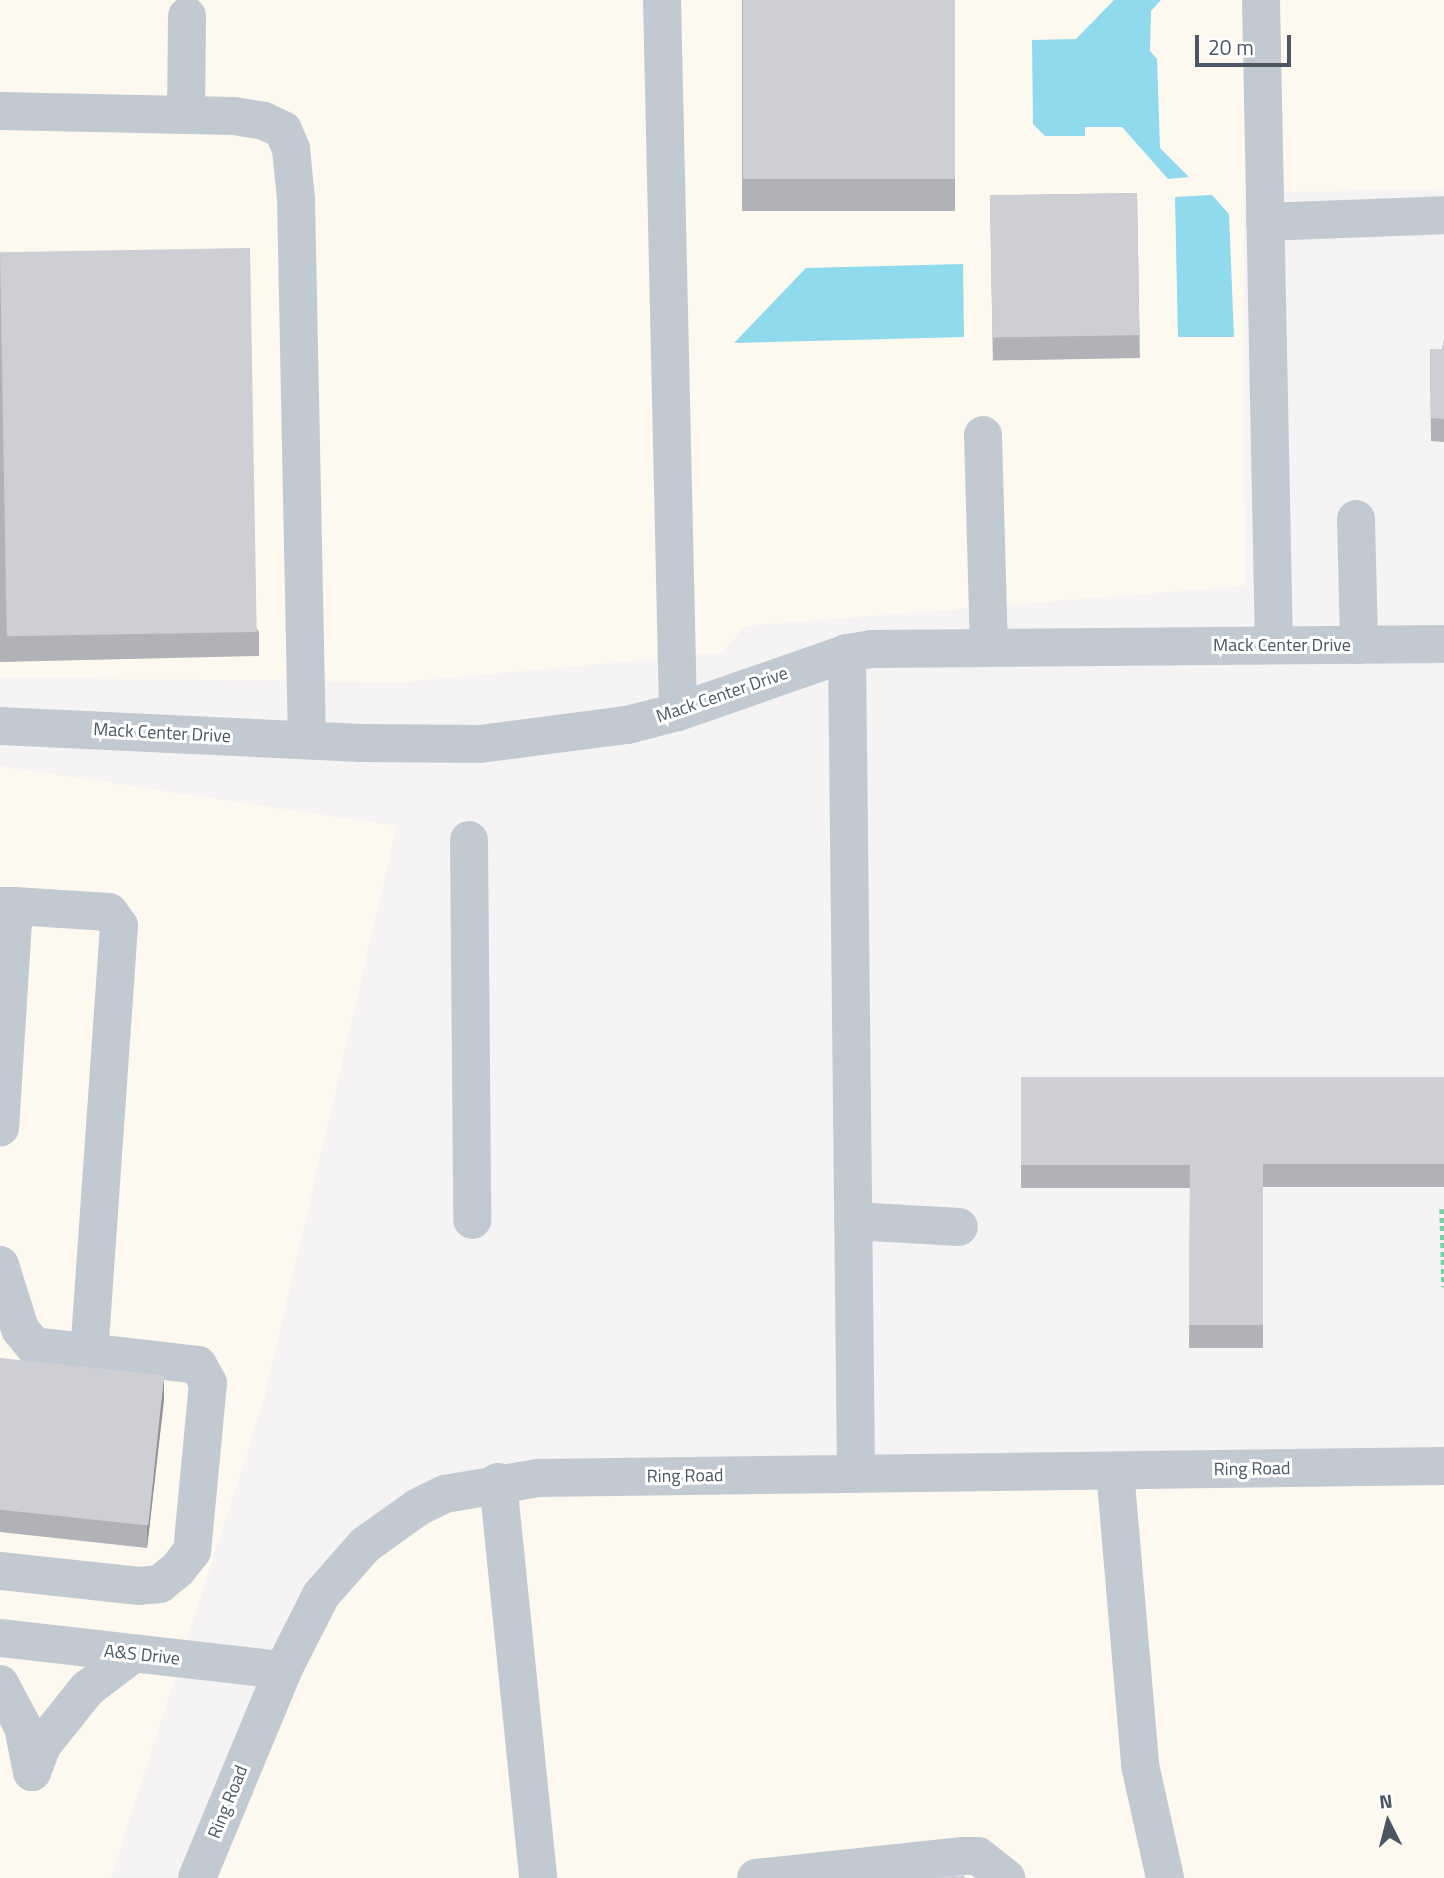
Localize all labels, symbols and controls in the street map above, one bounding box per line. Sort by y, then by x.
scale bar [1199,21,1295,65]
text: 20 m [1208,31,1254,63]
street label: Mack Center Drive [1213,634,1351,656]
street label: Mack Center Drive [653,662,791,728]
street label: Mack Center Drive [93,719,231,747]
street label: Ring Road [1213,1458,1291,1480]
street label: Ring Road [646,1465,724,1487]
street label: A&S Drive [103,1640,181,1670]
street label: Ring Road [204,1762,252,1842]
text: N [1378,1786,1394,1816]
north arrow [1353,1787,1423,1857]

